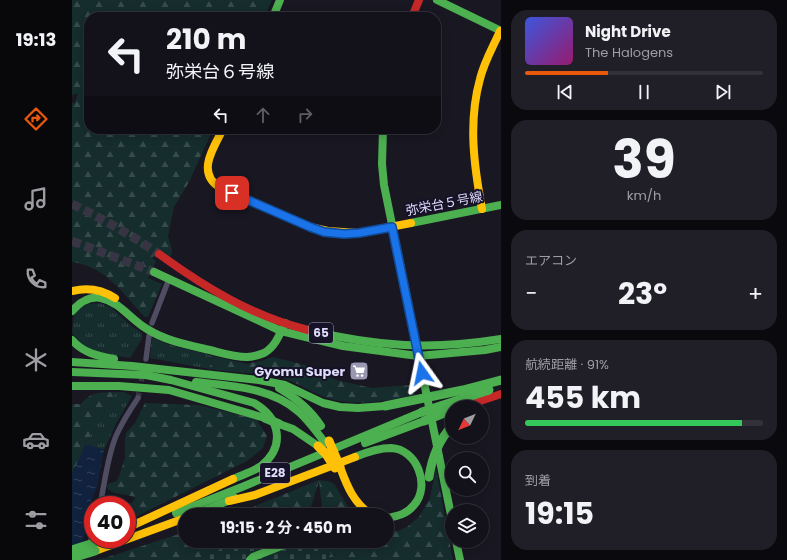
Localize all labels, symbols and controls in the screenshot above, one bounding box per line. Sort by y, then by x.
text: 210 m [166,20,246,59]
text: Night Drive [585,21,671,42]
text: 19:13 [16,27,56,52]
icon: left [100,28,152,80]
text: The Halogens [585,43,673,62]
text: 弥栄台６号線 [166,59,274,84]
icon: previous [554,81,576,103]
icon: pause [633,81,655,103]
icon: next [712,81,734,103]
icon: left [210,104,232,126]
icon: ahead [252,104,274,126]
icon: right [294,104,316,126]
icon: directions [22,105,50,133]
text: 39 [612,123,676,196]
pin [215,176,249,210]
icon: arrive [221,182,243,204]
icon: music [22,185,50,213]
text: km/h [627,186,661,205]
street label: 弥栄台５号線 [404,187,484,220]
text: エアコン [525,251,577,270]
icon: phone [22,265,50,293]
text: 23° [618,272,667,315]
text: − [525,278,537,309]
text: + [748,278,763,309]
road number: 65 [309,323,333,343]
icon: climate [22,346,50,374]
position arrow [401,352,443,394]
text: 航続距離 · 91% [525,355,609,374]
supermarket icon: Gyomu Super [348,360,370,382]
place label: Gyomu Super [254,362,345,381]
text: 455 km [525,376,641,419]
north arrow [445,400,489,444]
map controls [445,400,489,548]
icon: car [22,426,50,454]
button: search [445,452,489,496]
road number: E28 [260,463,290,483]
text: 到着 [525,471,551,490]
text: 19:15 [525,492,594,535]
speed limit sign: 40 [84,496,136,548]
button: layers [445,504,489,548]
icon: filters [22,506,50,534]
text: 19:15 · 2 分 · 450 m [220,517,352,538]

